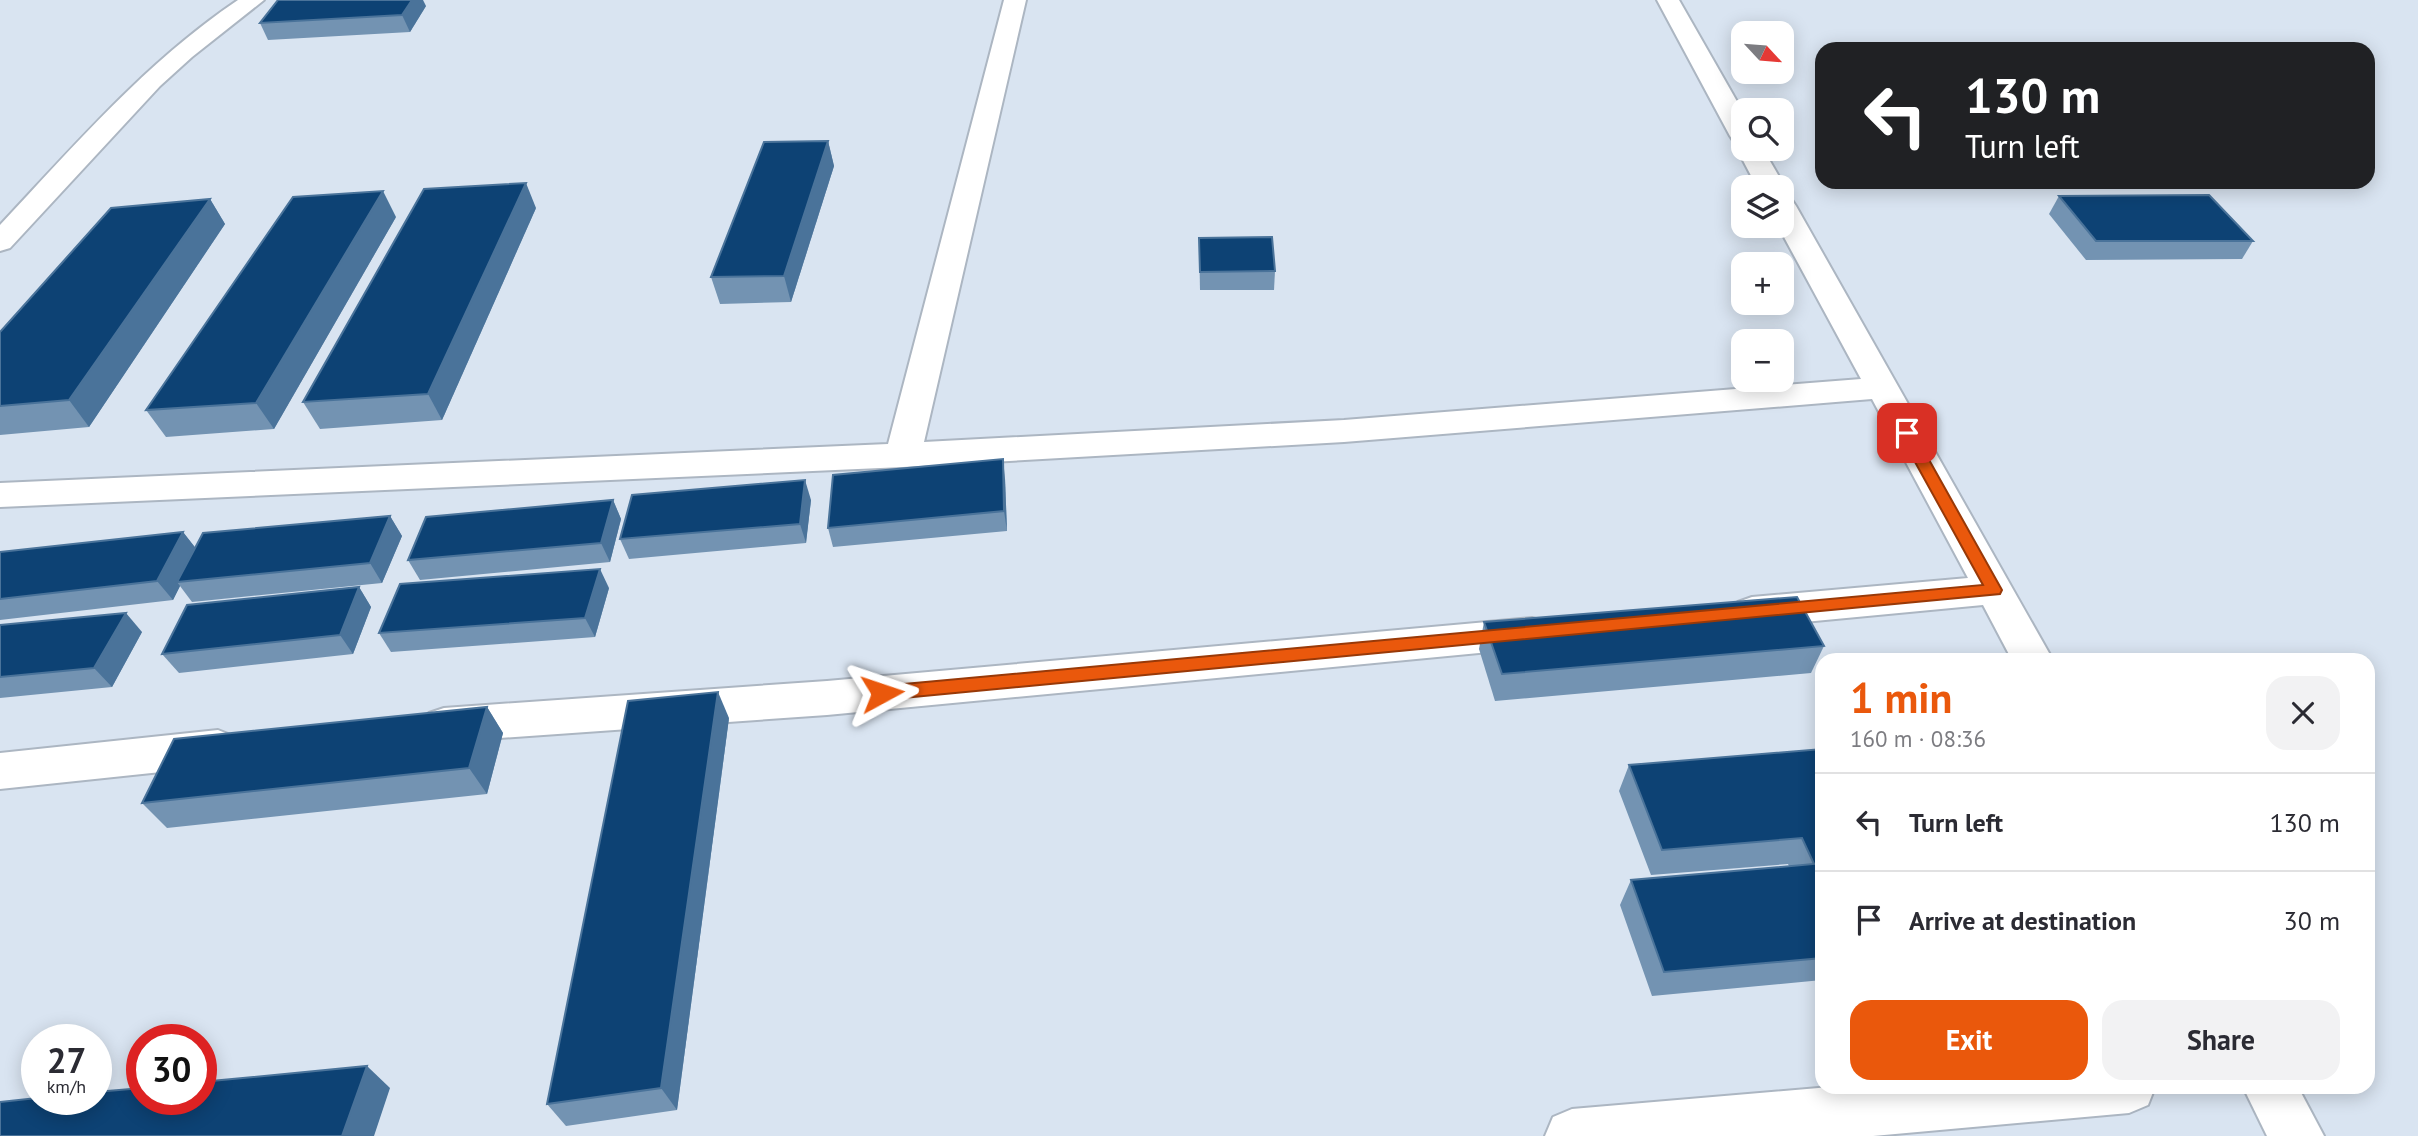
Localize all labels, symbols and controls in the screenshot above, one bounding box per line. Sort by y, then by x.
north arrow [1731,21,1794,84]
map controls [1731,21,1794,392]
text: 130 m [1965,63,2100,127]
icon: left [1850,70,1941,161]
button: search [1731,98,1794,161]
text: Turn left [1965,125,2080,167]
button: layers [1731,175,1794,238]
button: + [1731,252,1794,315]
button: − [1731,329,1794,392]
pin [1877,403,1937,463]
icon: arrive [1888,414,1926,452]
position arrow [845,656,919,730]
text: 1 min [1850,670,1952,725]
button: close [2266,676,2340,750]
text: 160 m · 08:36 [1850,724,1986,753]
icon: left [1850,803,1888,841]
text: Turn left [1909,806,2003,839]
text: 130 m [2269,806,2340,839]
icon: arrive [1850,901,1888,939]
text: Arrive at destination [1909,904,2136,937]
text: 30 m [2284,904,2340,937]
button: Exit [1850,1000,2088,1080]
button: Share [2102,1000,2340,1080]
speed limit sign: 30 [126,1024,217,1115]
text: 27 [47,1037,86,1083]
text: km/h [47,1075,86,1098]

